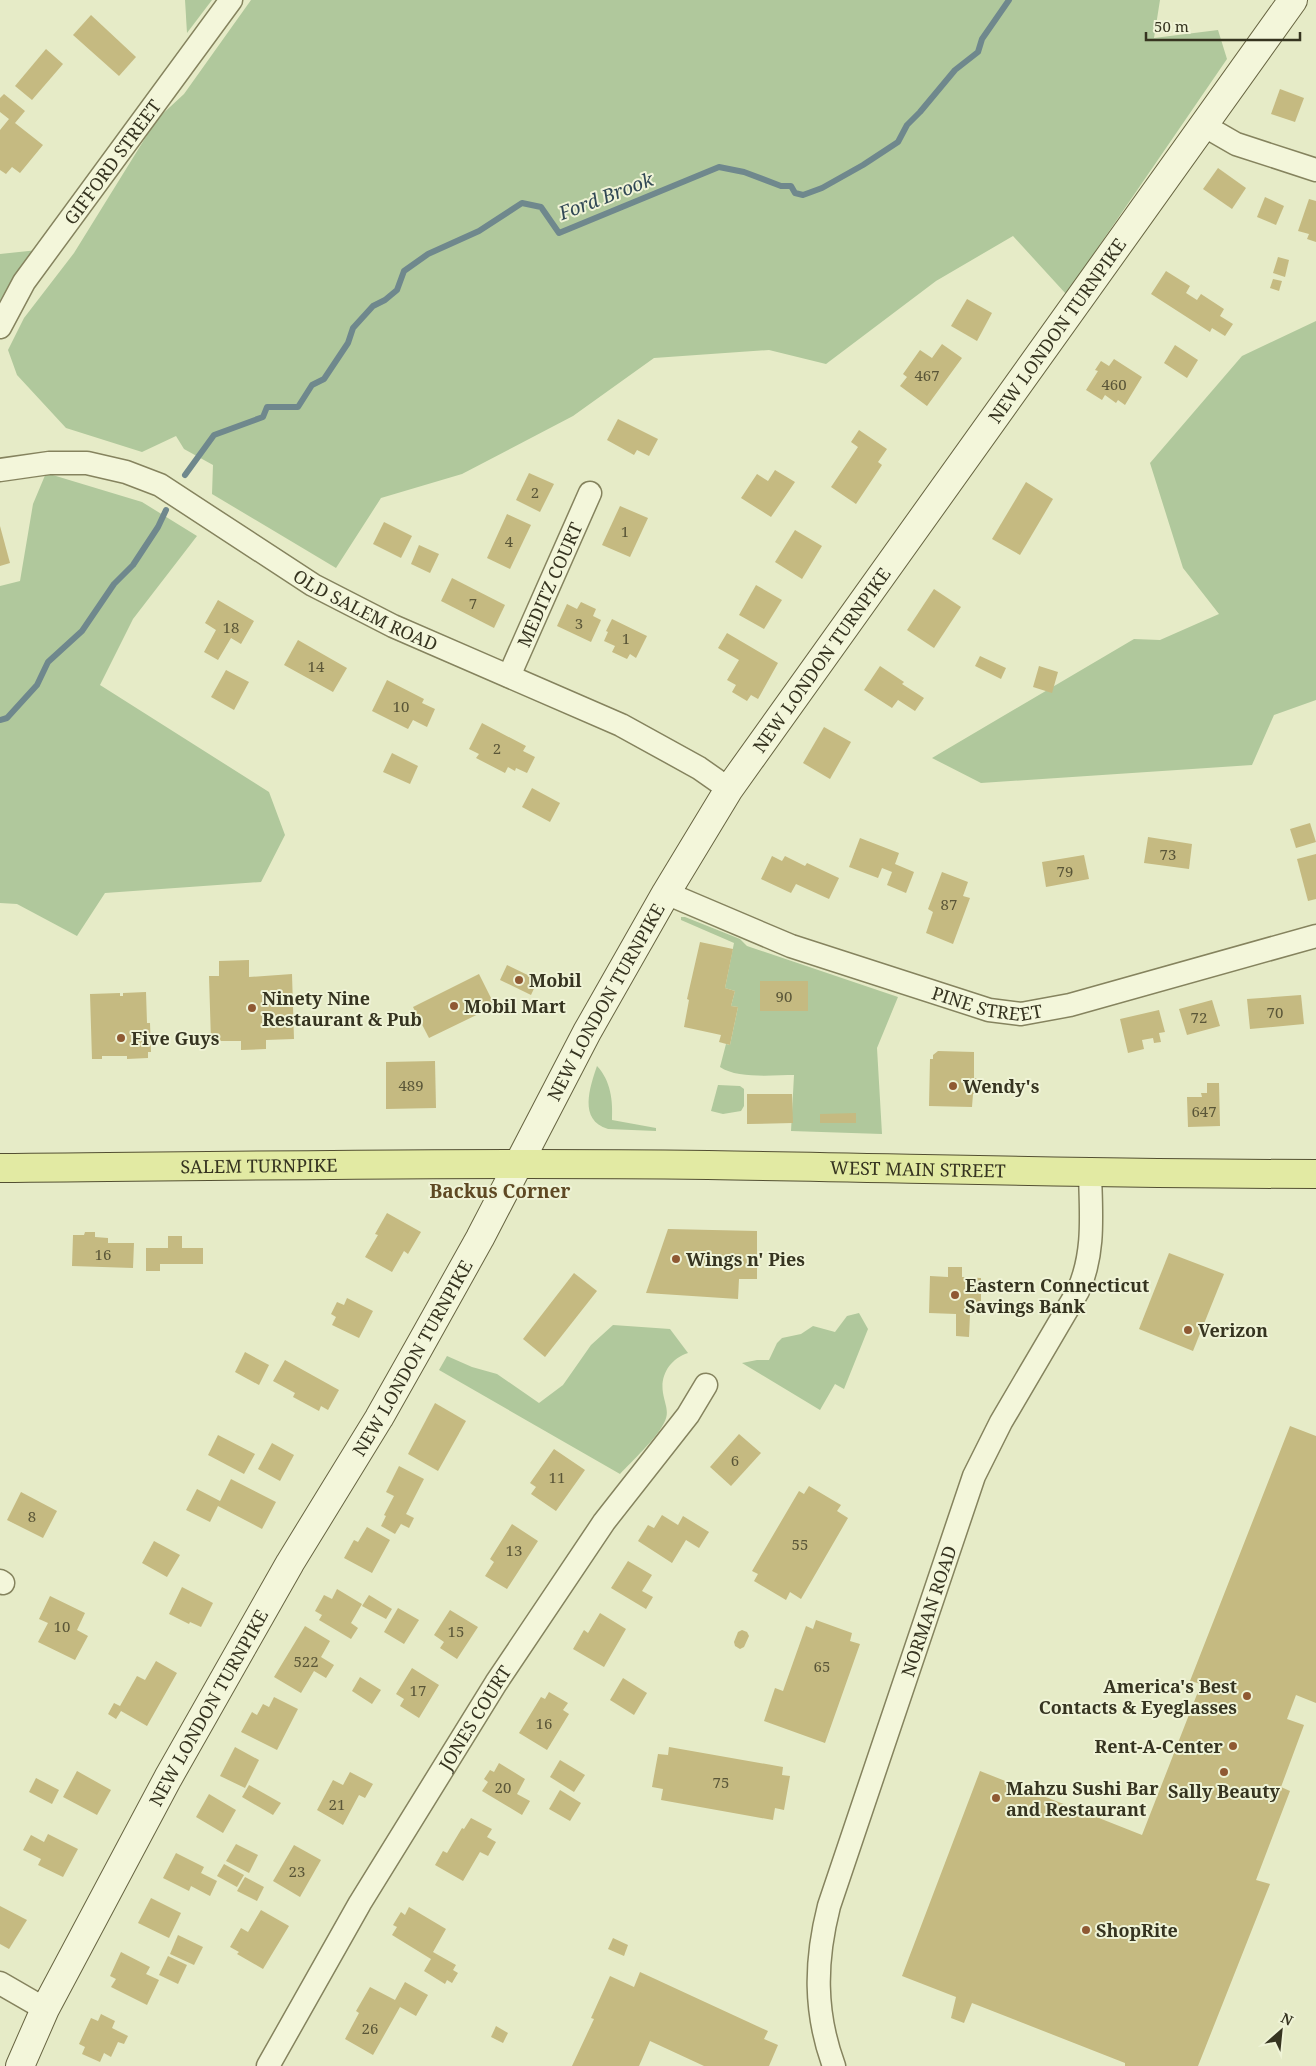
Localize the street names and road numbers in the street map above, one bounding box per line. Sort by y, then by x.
street label: GIFFORD STREET [58,95,166,229]
street label: NEW LONDON TURNPIKE [982,233,1131,428]
street label: MEDITZ COURT [511,518,588,651]
street label: OLD SALEM ROAD [289,563,442,656]
street label: NEW LONDON TURNPIKE [747,563,896,757]
street label: NEW LONDON TURNPIKE [541,899,670,1105]
street label: PINE STREET [929,980,1044,1026]
street label: SALEM TURNPIKE [180,1153,338,1178]
street label: WEST MAIN STREET [830,1155,1006,1183]
street label: NEW LONDON TURNPIKE [347,1255,477,1460]
street label: NORMAN ROAD [895,1542,962,1680]
street label: NEW LONDON TURNPIKE [143,1605,273,1810]
street label: JONES COURT [433,1661,516,1776]

